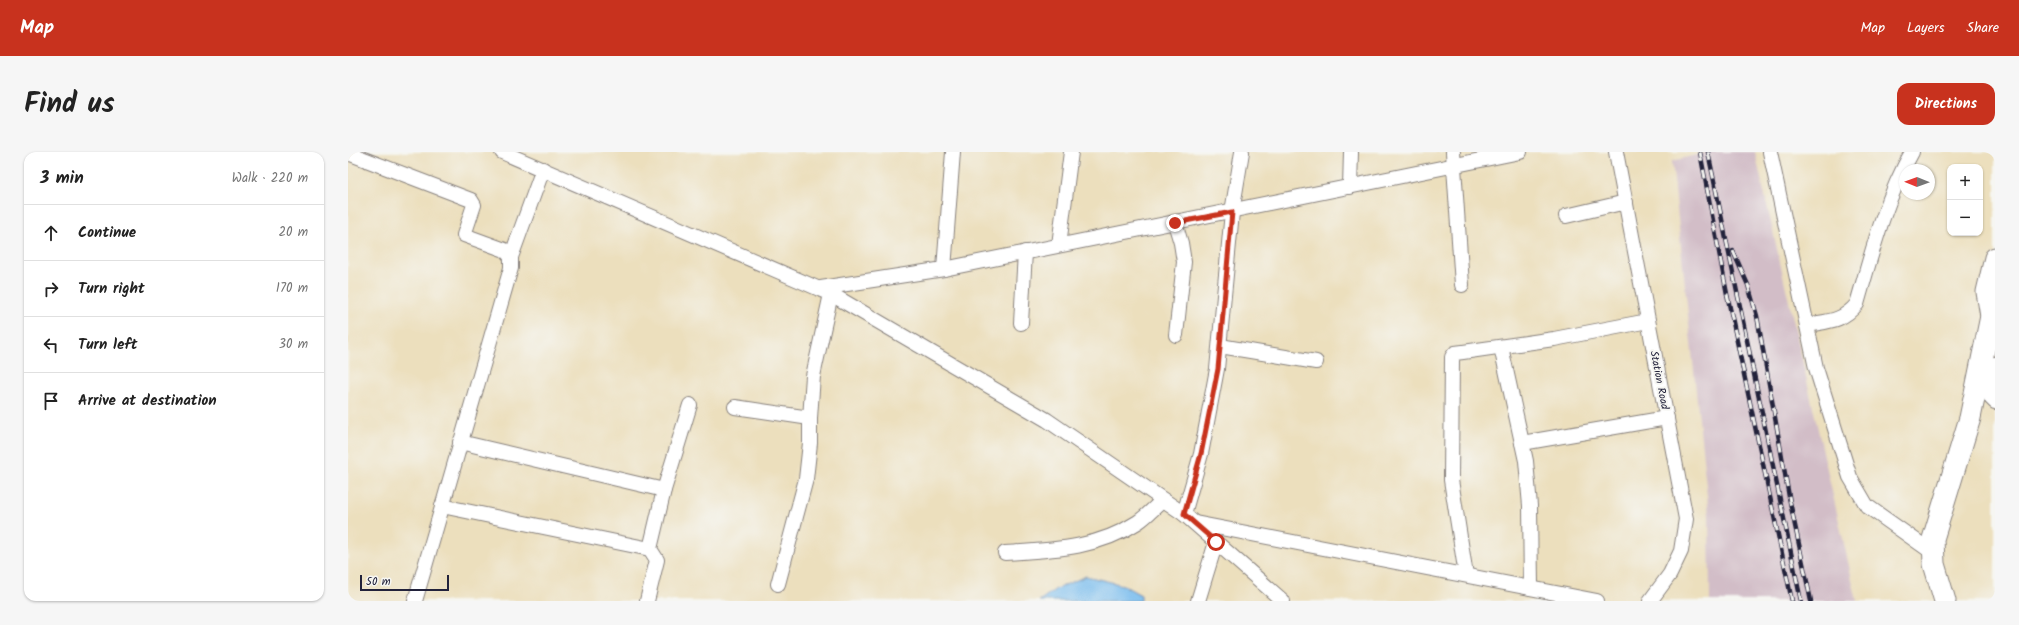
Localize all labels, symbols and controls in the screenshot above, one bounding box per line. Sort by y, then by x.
text: Map [20,13,54,43]
text: Map [1861,17,1885,39]
text: Layers [1907,17,1945,39]
text: Share [1967,17,1999,39]
text: Find us [24,82,115,127]
button: Directions [1897,83,1995,125]
north arrow [1899,164,1935,200]
map controls [1947,164,1983,236]
button: + [1947,164,1983,200]
text: 3 min [40,165,84,192]
text: Walk · 220 m [232,168,308,189]
button: − [1947,200,1983,236]
route end [1166,214,1184,232]
text: Continue [78,221,136,245]
icon: ahead [40,222,62,244]
text: 20 m [278,222,308,243]
text: Turn right [78,277,145,301]
icon: right [40,278,62,300]
text: 170 m [276,278,308,299]
text: Turn left [78,333,138,357]
icon: left [40,334,62,356]
text: 30 m [279,334,308,355]
street label: Station Road [1645,349,1674,412]
text: Arrive at destination [78,389,217,413]
icon: arrive [40,390,62,412]
route start [1207,533,1225,551]
scale bar [360,573,449,592]
text: 50 m [366,573,391,591]

